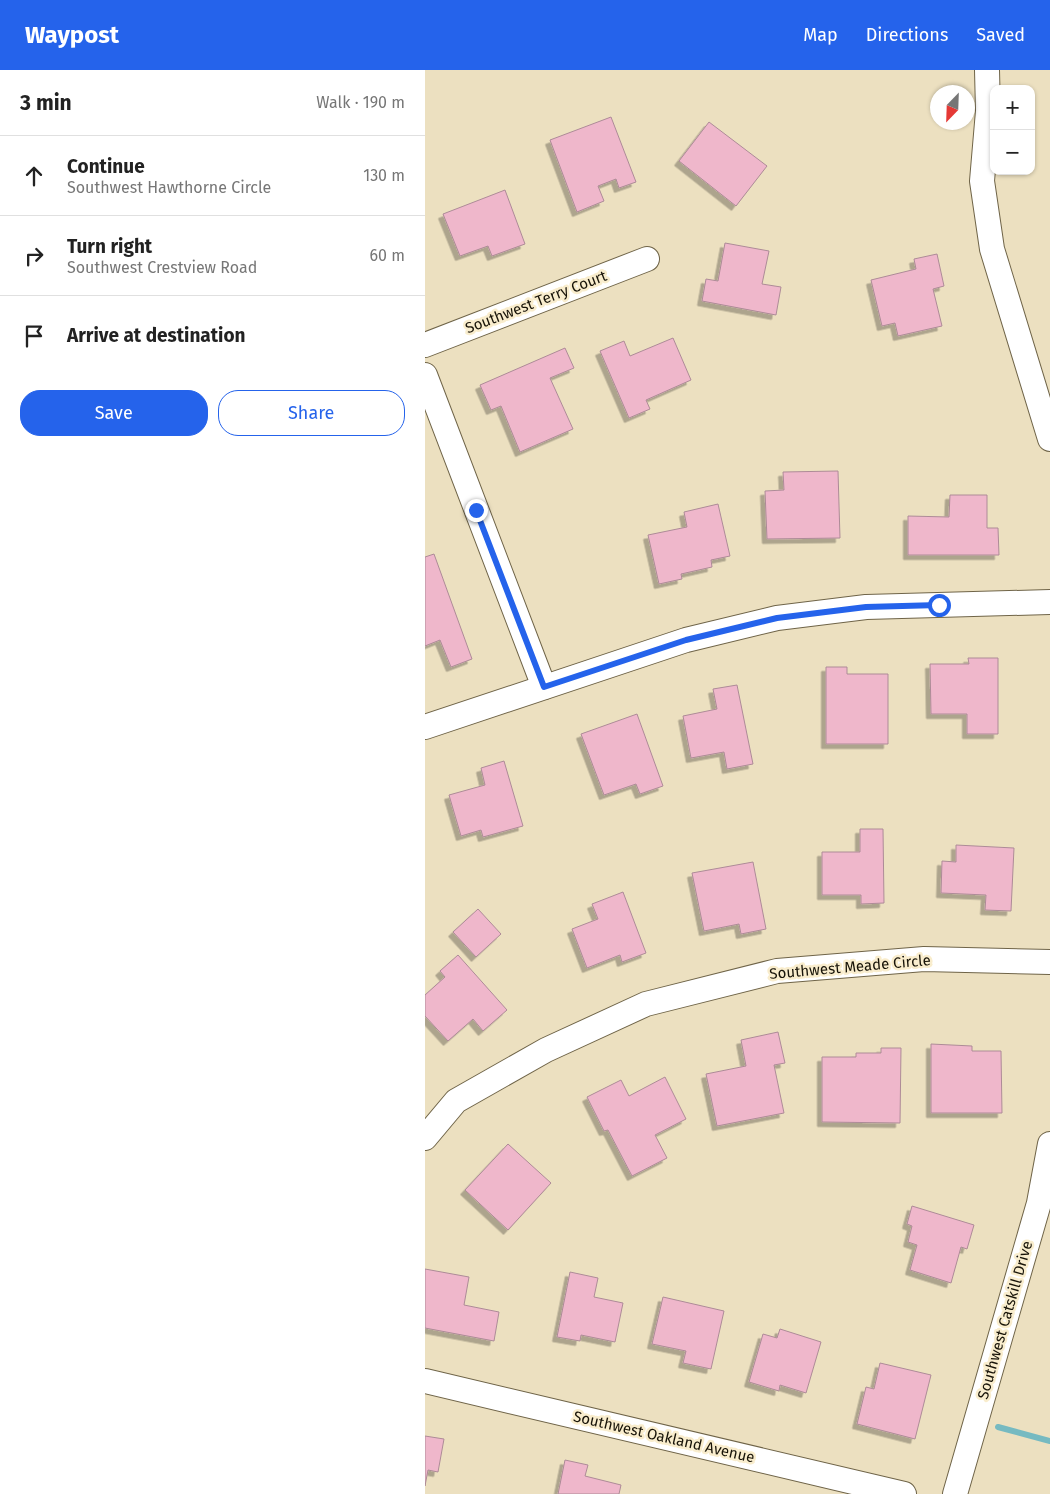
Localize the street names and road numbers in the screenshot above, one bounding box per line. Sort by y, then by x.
street label: Southwest Terry Court [463,267,610,337]
street label: Southwest Meade Circle [769,951,931,983]
street label: Southwest Catskill Drive [974,1239,1036,1401]
street label: Southwest Oakland Avenue [572,1407,756,1467]

